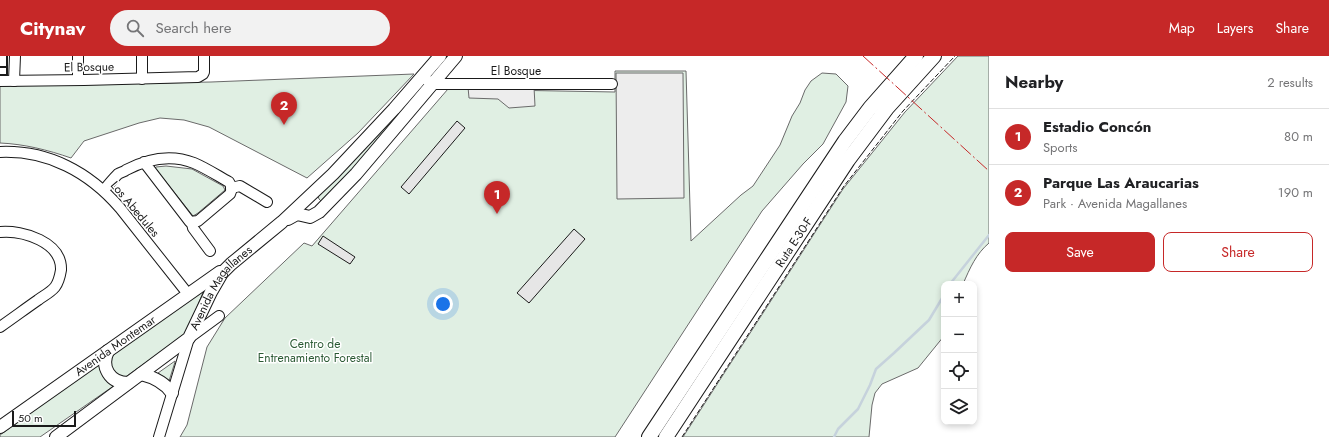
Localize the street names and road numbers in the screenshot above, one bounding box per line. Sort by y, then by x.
street label: El Bosque [64,58,114,76]
street label: El Bosque [491,62,541,80]
street label: Los Abedules [106,177,164,241]
street label: Ruta E-30-F [771,214,817,271]
street label: Avenida Magallanes [185,241,256,333]
street label: Avenida Montemar [71,310,160,381]

